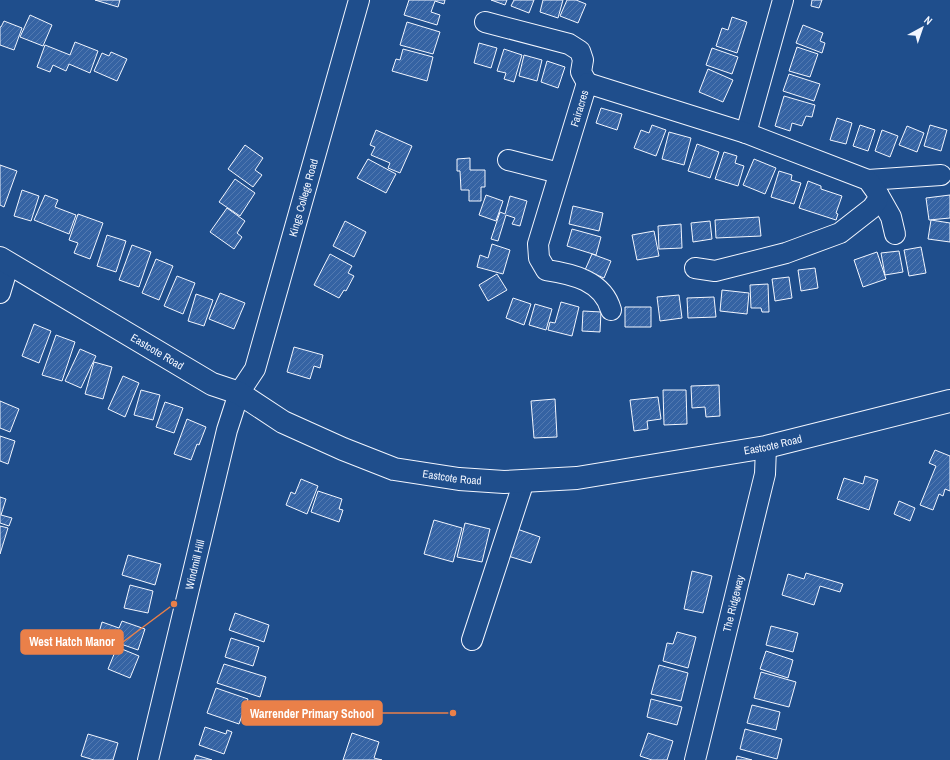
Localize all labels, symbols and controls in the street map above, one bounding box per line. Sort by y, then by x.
north arrow [902,8,942,48]
text: N [921,13,935,28]
street label: Fairacres [567,88,592,128]
street label: Kings College Road [286,157,321,238]
street label: Eastcote Road [128,330,186,373]
street label: Eastcote Road [743,431,803,458]
street label: Eastcote Road [422,466,482,487]
street label: Windmill Hill [182,538,208,591]
street label: The Ridgeway [720,573,747,634]
callout: West Hatch Manor [21,630,123,654]
text: West Hatch Manor [29,634,115,650]
callout: Warrender Primary School [242,701,382,725]
text: Warrender Primary School [250,706,374,722]

